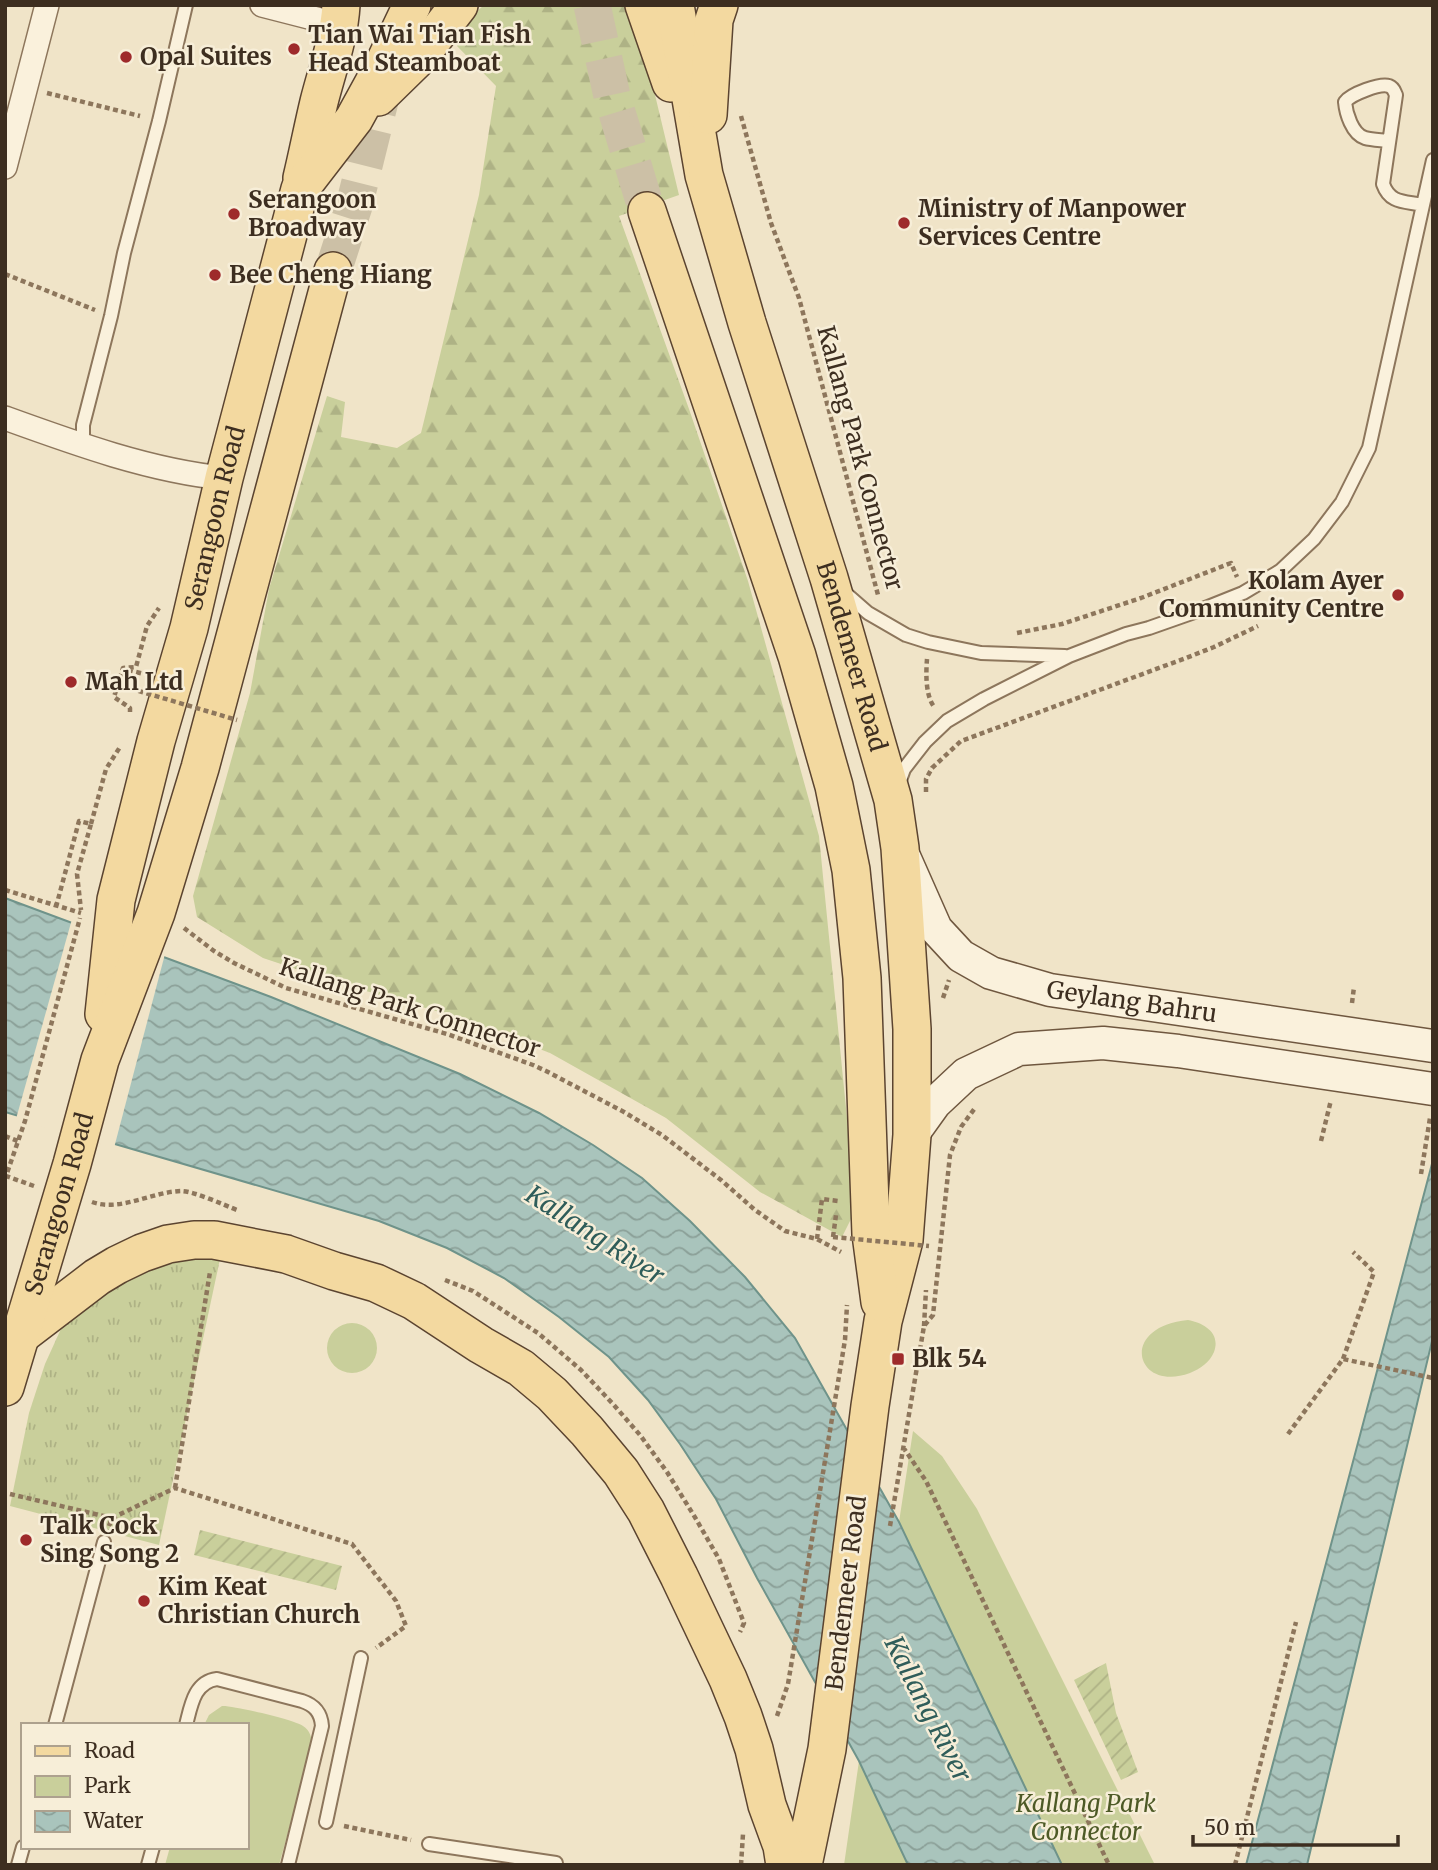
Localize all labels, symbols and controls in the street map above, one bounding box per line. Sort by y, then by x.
place label: Tian Wai Tian Fish Head Steamboat [308,19,531,78]
place label: Opal Suites [140,41,272,72]
marker: Tian Wai Tian Fish Head Steamboat [286,41,302,57]
marker: Opal Suites [118,49,134,65]
place label: Serangoon Broadway [248,184,376,243]
place label: Ministry of Manpower Services Centre [918,193,1186,252]
marker: Serangoon Broadway [226,206,242,222]
marker: Ministry of Manpower Services Centre [896,215,912,231]
place label: Bee Cheng Hiang [229,259,432,290]
marker: Bee Cheng Hiang [207,267,223,283]
street label: Kallang Park Connector [810,322,911,594]
street label: Serangoon Road [178,422,252,614]
street label: Bendemeer Road [810,557,894,755]
place label: Kolam Ayer Community Centre [1159,565,1384,624]
marker: Kolam Ayer Community Centre [1390,587,1406,603]
place label: Mah Ltd [85,666,184,697]
marker: Mah Ltd [63,674,79,690]
street label: Kallang Park Connector [276,951,545,1064]
street label: Geylang Bahru [1045,974,1219,1029]
street label: Serangoon Road [17,1109,100,1299]
water label: Kallang River [519,1177,671,1292]
place label: Blk 54 [912,1343,987,1374]
marker: Blk 54 [890,1351,906,1367]
street label: Bendemeer Road [818,1494,873,1692]
place label: Talk Cock Sing Song 2 [40,1510,179,1569]
marker: Talk Cock Sing Song 2 [18,1532,34,1548]
place label: Kim Keat Christian Church [158,1571,360,1630]
marker: Kim Keat Christian Church [136,1593,152,1609]
water label: Kallang River [877,1630,979,1787]
legend [21,1723,248,1849]
text: Road [84,1737,135,1764]
text: Park [84,1772,131,1799]
park label: Kallang Park Connector [1015,1788,1156,1847]
scale bar [1193,1804,1398,1848]
text: Water [83,1807,143,1834]
text: 50 m [1204,1814,1255,1841]

